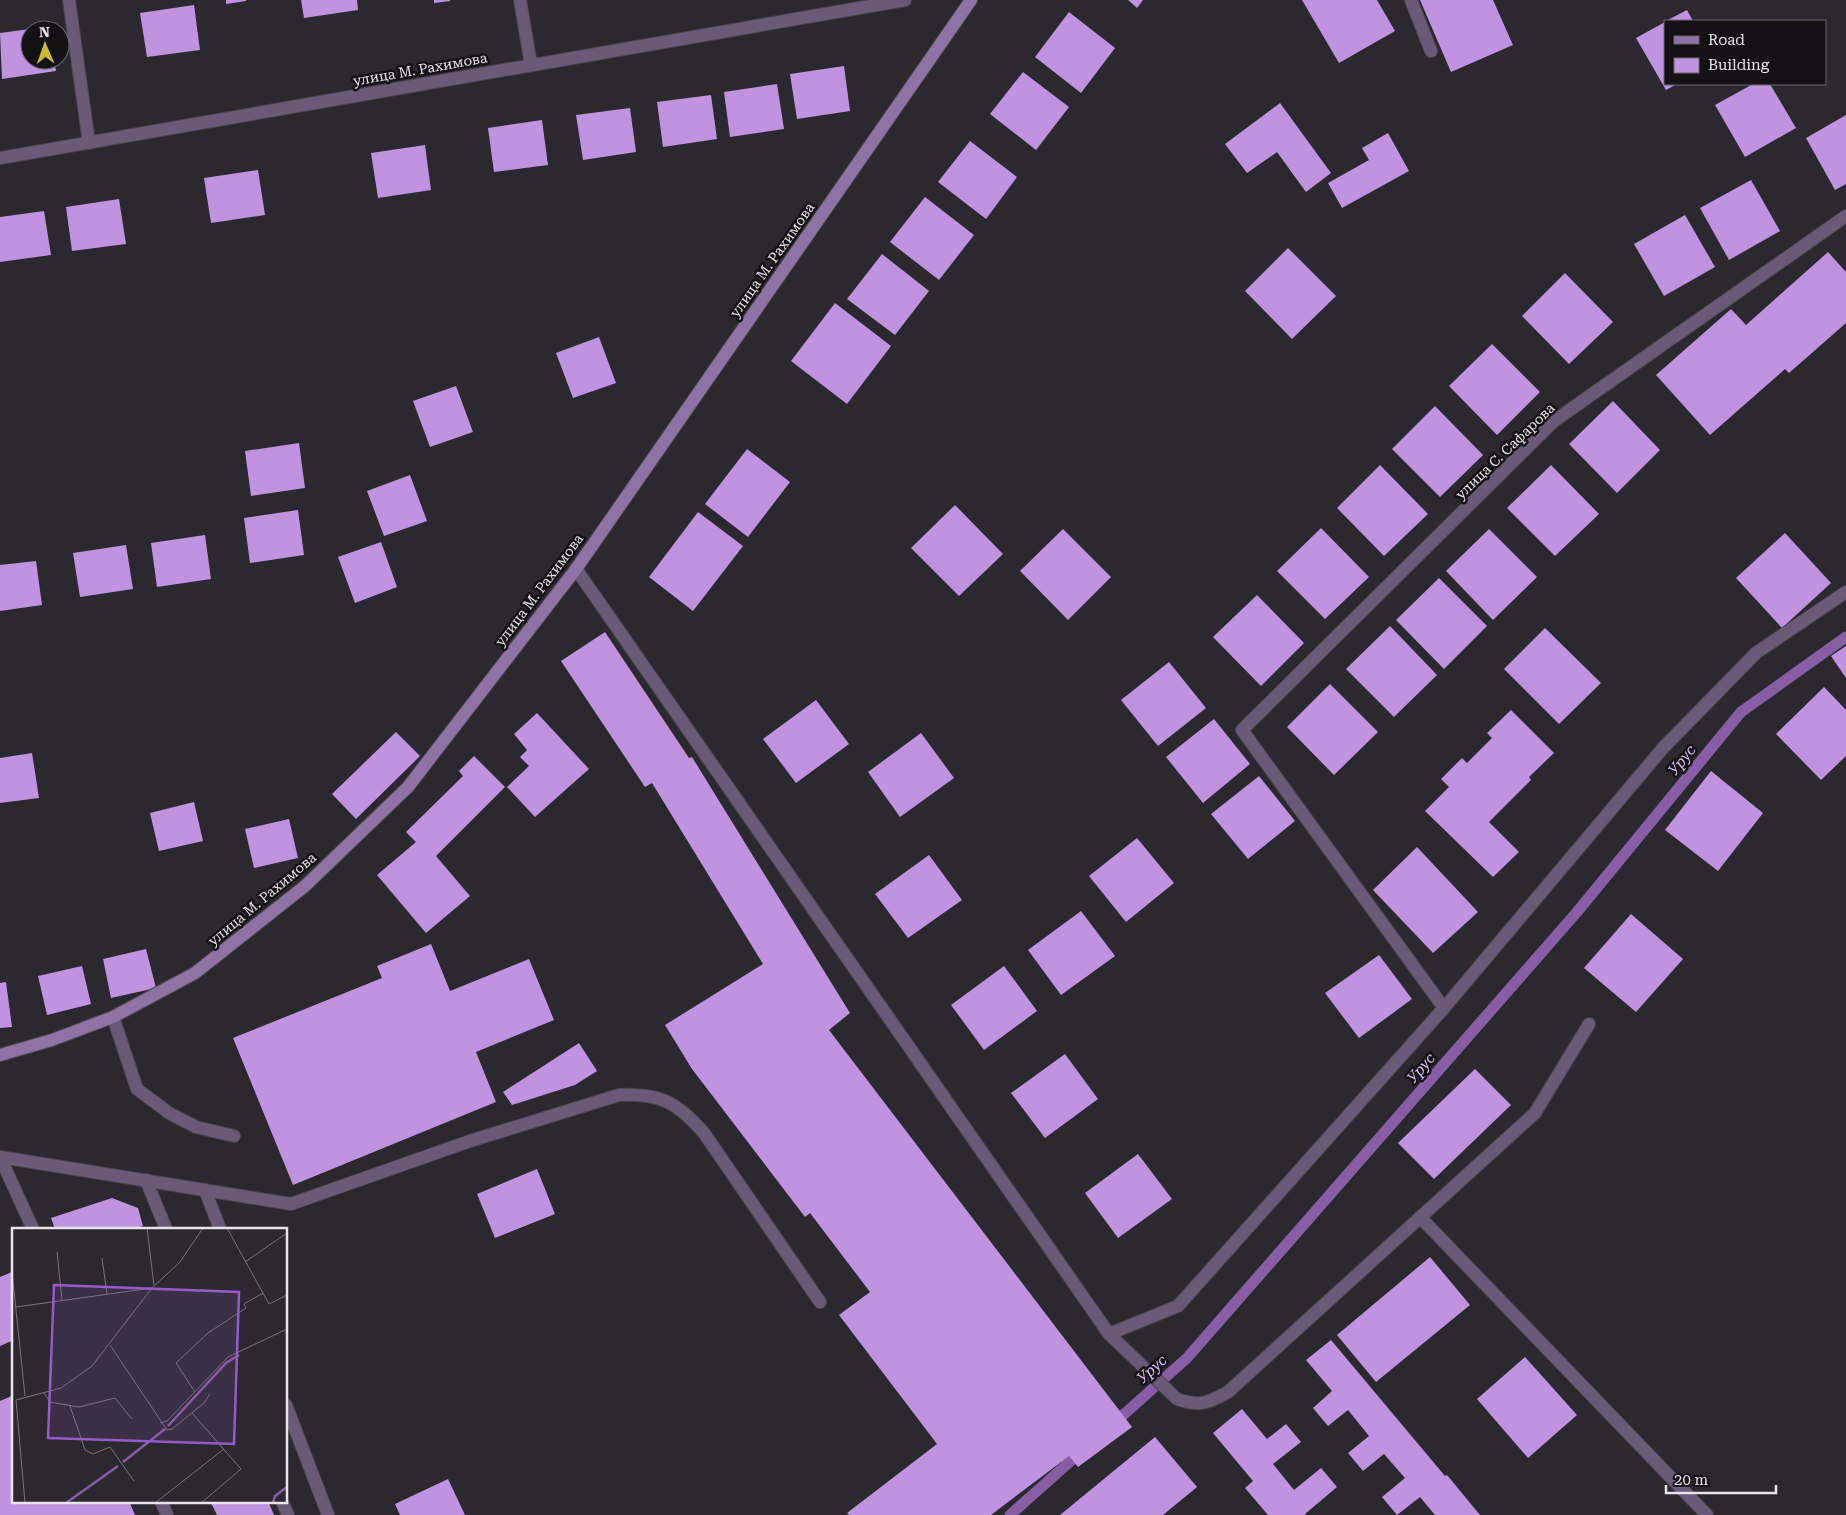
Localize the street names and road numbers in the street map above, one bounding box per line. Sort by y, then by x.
street label: улица М. Рахимова [352,49,489,89]
street label: улица М. Рахимова [726,199,818,320]
street label: улица С. Сафарова [1452,399,1558,502]
street label: улица М. Рахимова [492,531,587,649]
street label: улица М. Рахимова [205,849,320,949]

